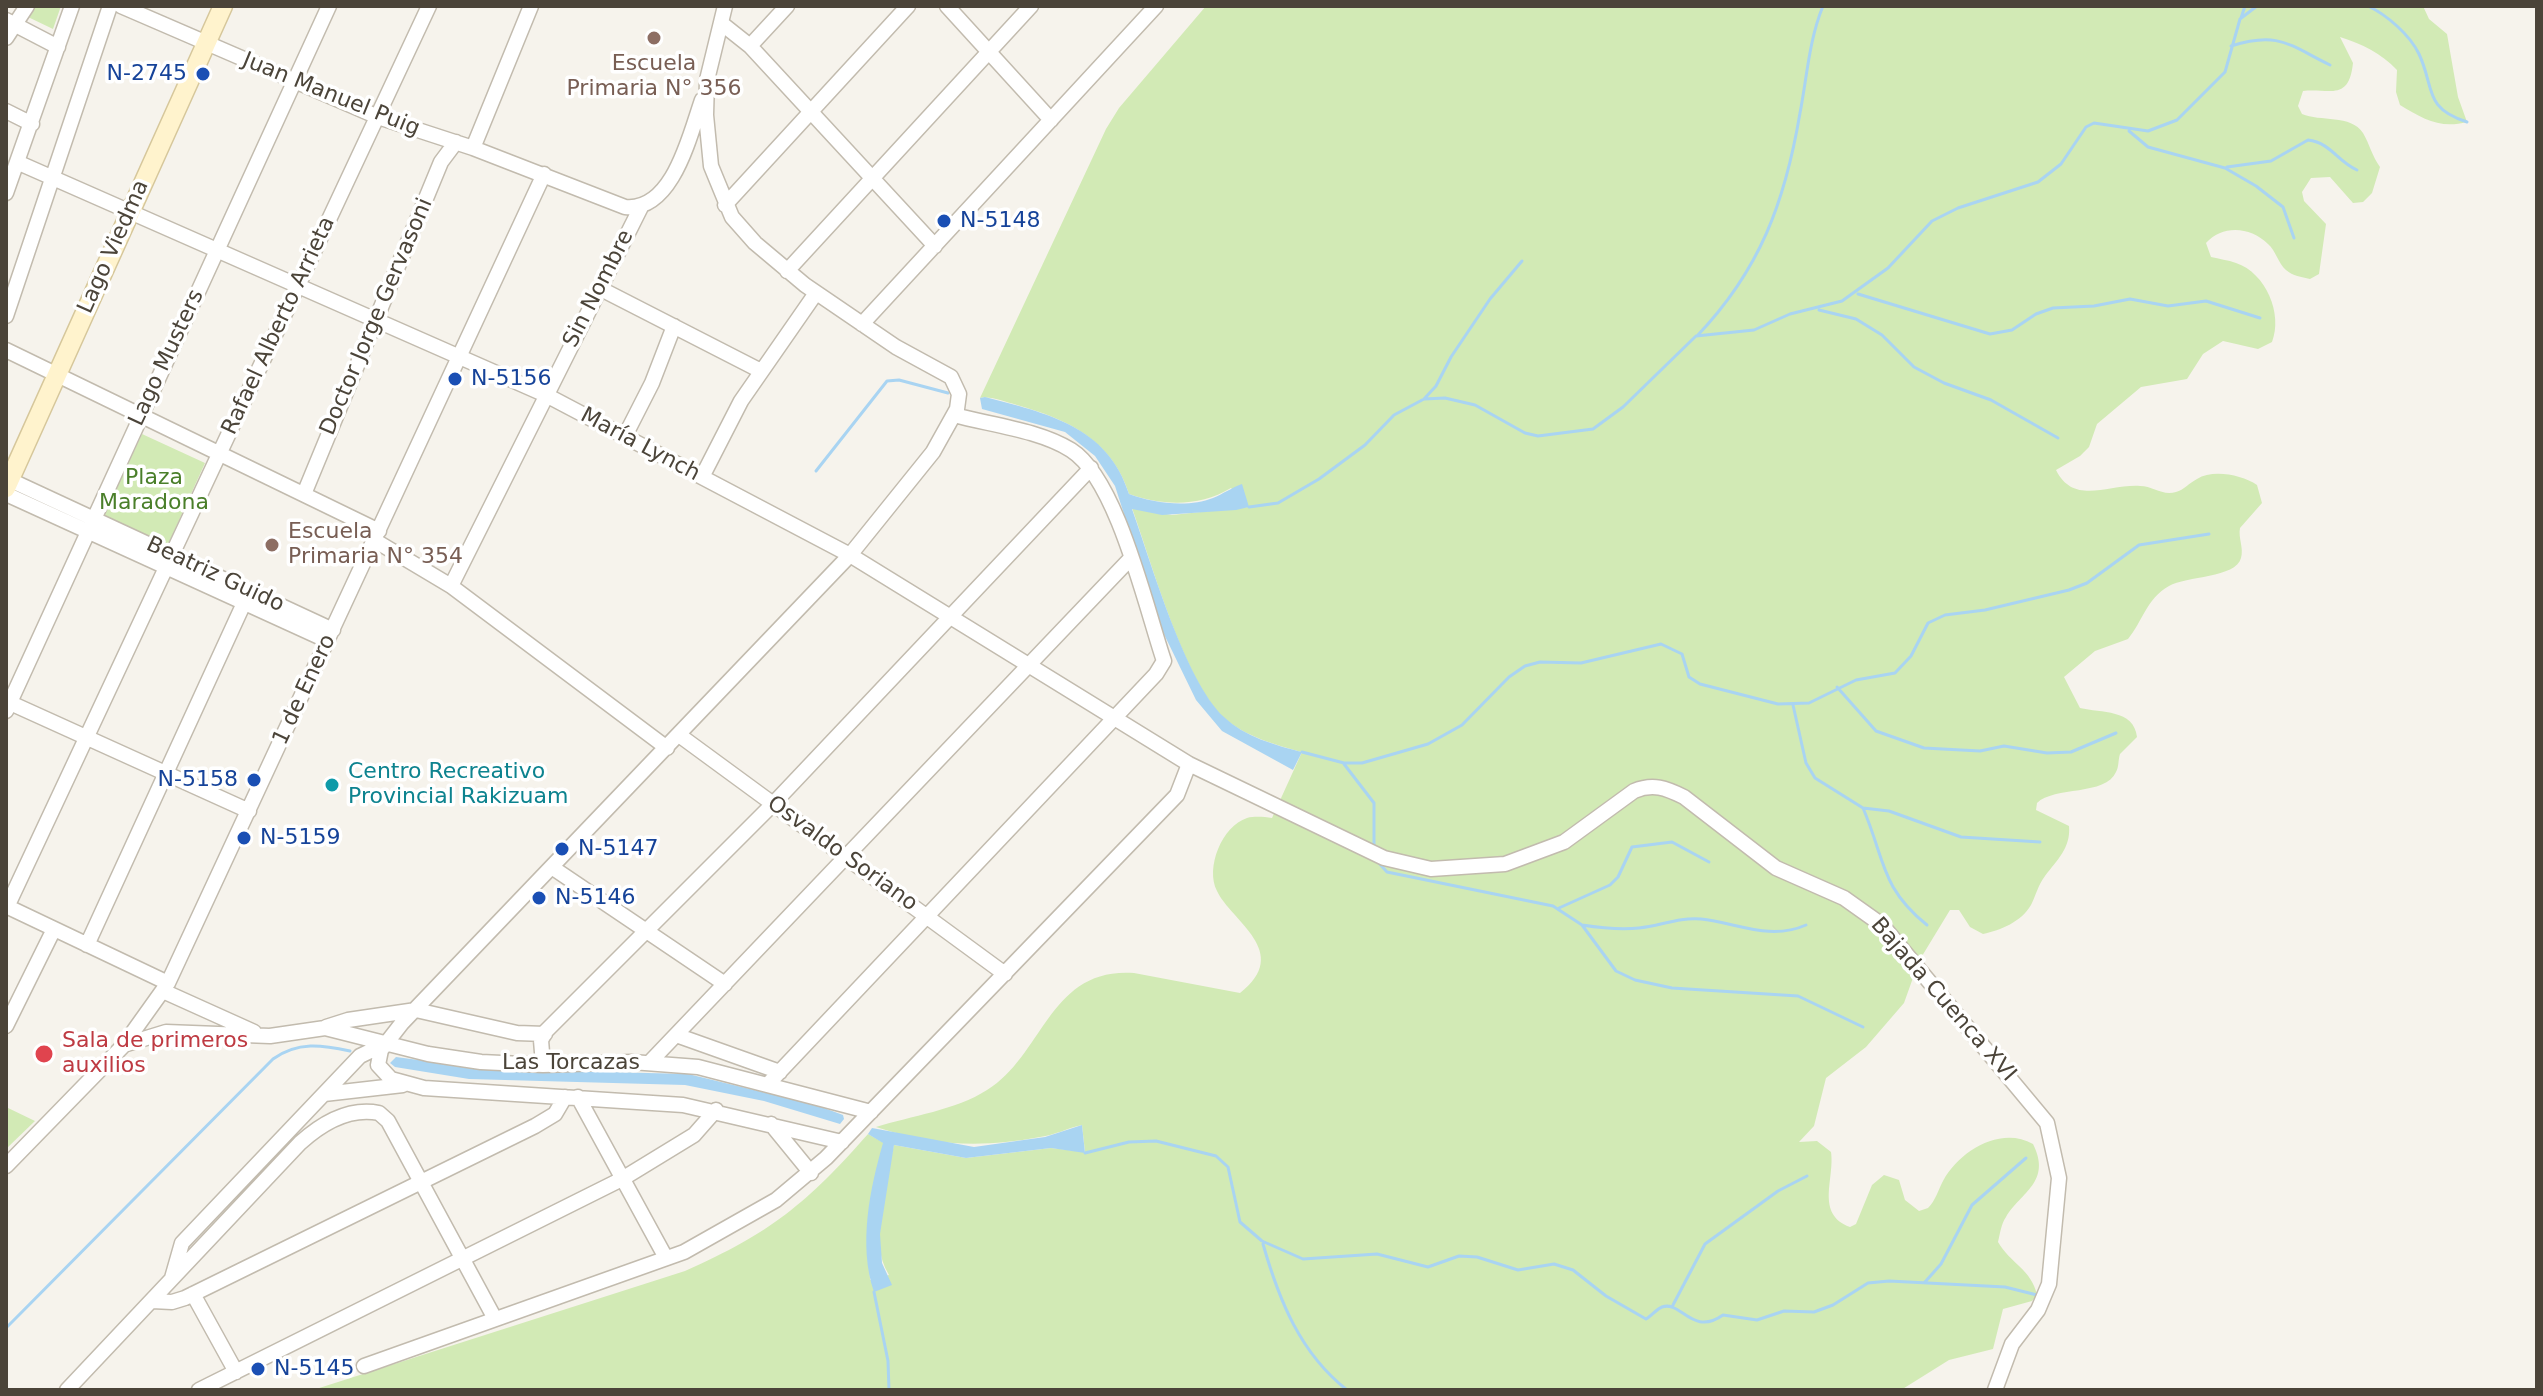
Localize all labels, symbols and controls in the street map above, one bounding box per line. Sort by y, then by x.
marker: Escuela Primaria N° 356 [645,29,663,47]
street label: Juan Manuel Puig [239,47,423,143]
place label: Escuela Primaria N° 356 [566,51,742,102]
place label: N-2745 [107,61,187,87]
marker: N-2745 [194,65,212,83]
street label: Lago Viedma [73,176,155,318]
street label: Doctor Jorge Gervasoni [315,195,439,439]
place label: N-5148 [960,208,1040,234]
marker: N-5148 [935,212,953,230]
street label: Rafael Alberto Arrieta [217,213,341,439]
street label: Sin Nombre [558,226,640,352]
street label: Lago Musters [124,286,210,430]
place label: N-5156 [471,366,551,392]
marker: N-5156 [446,370,464,388]
street label: María Lynch [576,403,704,487]
park label: Plaza Maradona [99,465,209,516]
place label: Escuela Primaria N° 354 [288,519,463,570]
street label: Beatriz Guido [142,532,288,618]
marker: Escuela Primaria N° 354 [263,536,281,554]
street label: 1 de Enero [268,631,342,749]
place label: Centro Recreativo Provincial Rakizuam [348,759,568,810]
place label: N-5158 [158,767,238,793]
marker: N-5158 [245,771,263,789]
marker: Centro Recreativo Provincial Rakizuam [323,776,341,794]
street label: Osvaldo Soriano [762,791,922,917]
place label: N-5159 [260,825,340,851]
marker: N-5159 [235,829,253,847]
place label: N-5147 [578,836,658,862]
marker: N-5147 [553,840,571,858]
place label: N-5146 [555,885,635,911]
marker: N-5146 [530,889,548,907]
street label: Bajada Cuenca XVI [1865,913,2021,1087]
place label: Sala de primeros auxilios [62,1028,248,1080]
marker: Sala de primeros auxilios [33,1043,55,1065]
street label: Las Torcazas [502,1050,640,1076]
place label: N-5145 [274,1356,354,1382]
marker: N-5145 [249,1360,267,1378]

